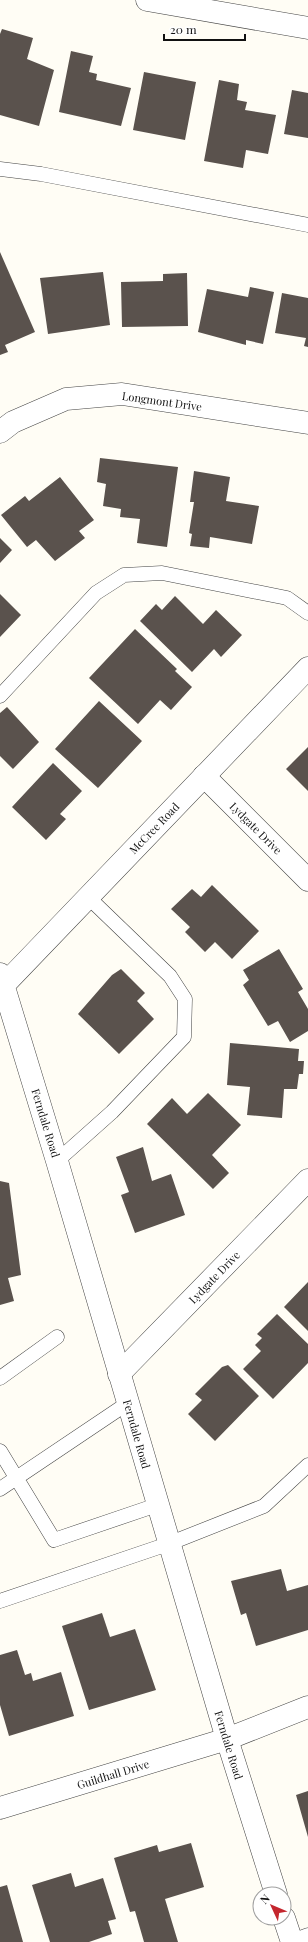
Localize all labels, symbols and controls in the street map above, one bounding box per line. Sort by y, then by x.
scale bar [164,16,245,42]
text: 20 m [170,21,197,37]
street label: Longmont Drive [121,388,203,414]
street label: McCree Road [126,799,183,857]
street label: Lydgate Drive [227,799,286,858]
street label: Ferndale Road [28,1087,64,1160]
street label: Lydgate Drive [185,1247,243,1307]
street label: Ferndale Road [120,1398,154,1471]
street label: Ferndale Road [211,1709,247,1782]
street label: Guildhall Drive [75,1756,151,1792]
north arrow [252,1886,292,1926]
text: N [256,1891,273,1907]

